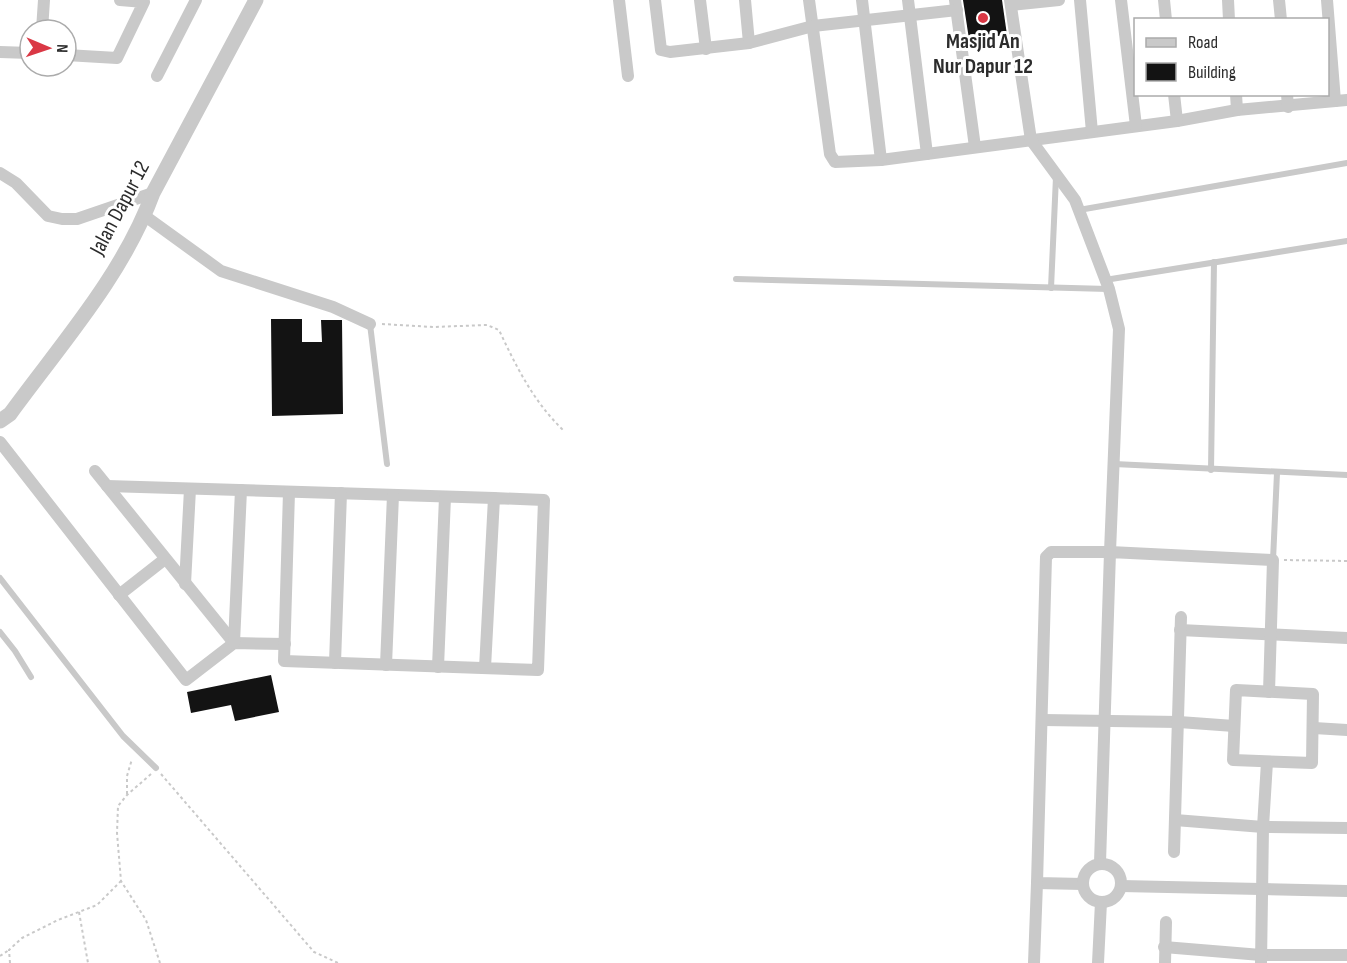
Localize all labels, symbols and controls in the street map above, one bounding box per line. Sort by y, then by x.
marker: Masjid An Nur Dapur 12 [976,11,990,25]
north arrow [18,18,78,78]
legend [1134,18,1329,96]
place label: Masjid An Nur Dapur 12 [933,28,1033,80]
text: Road [1188,32,1218,53]
text: N [52,44,71,53]
text: Building [1188,62,1236,83]
street label: Jalan Dapur 12 [83,156,156,261]

